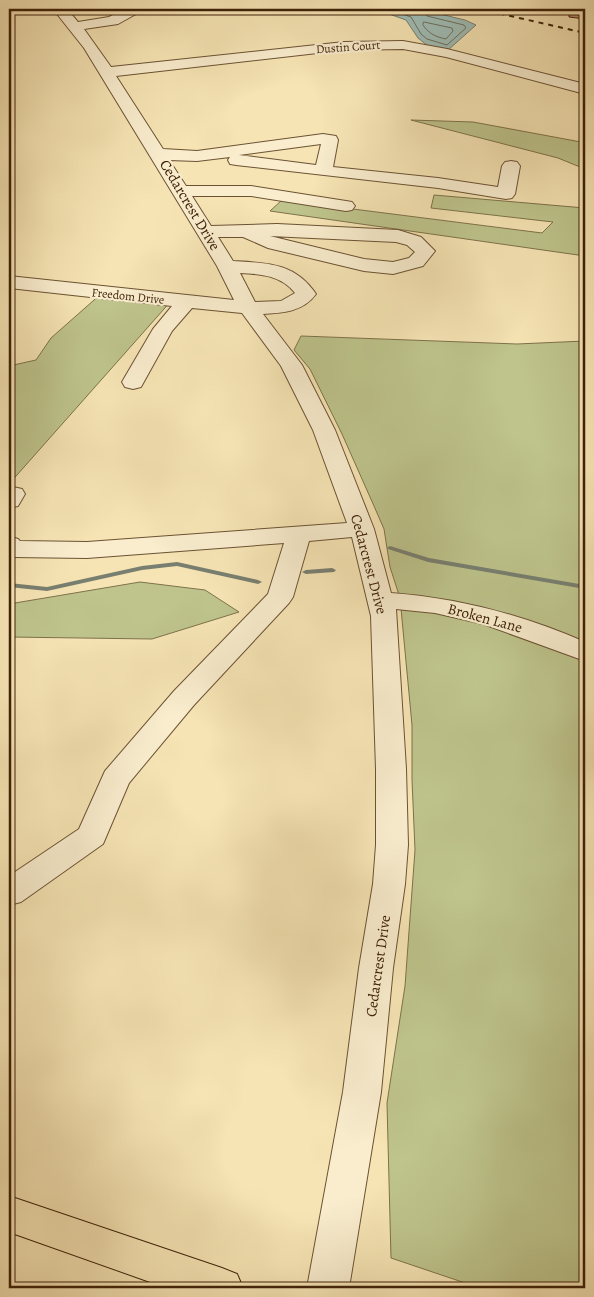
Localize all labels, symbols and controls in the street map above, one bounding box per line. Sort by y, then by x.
street label: Dustin Court [315,37,381,57]
street label: Cedarcrest Drive [155,156,225,254]
street label: Freedom Drive [91,284,165,308]
street label: Cedarcrest Drive [346,512,392,616]
street label: Broken Lane [445,598,525,638]
street label: Cedarcrest Drive [361,913,395,1018]

